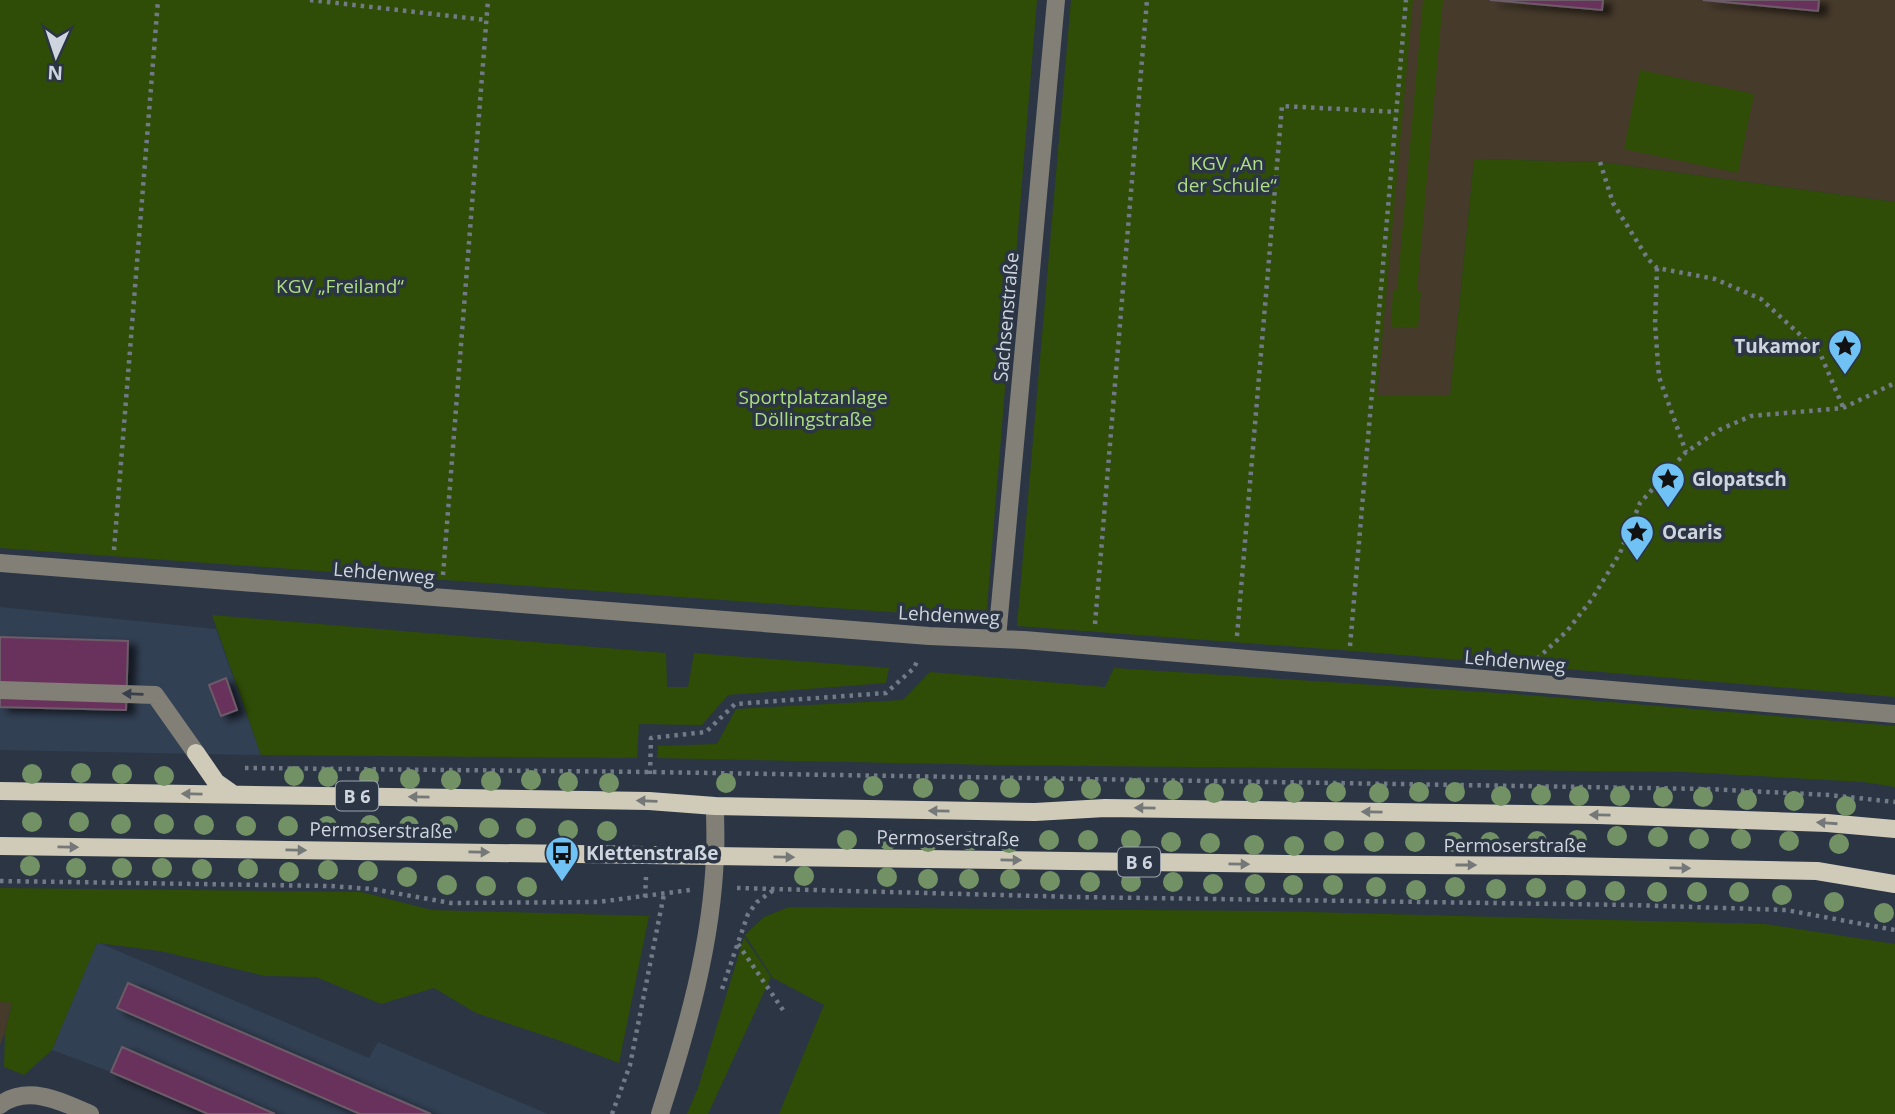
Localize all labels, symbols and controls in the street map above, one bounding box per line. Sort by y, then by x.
north arrow [21,21,91,91]
text: N [47,60,64,86]
park label: KGV „An der Schule“ [1177,150,1277,198]
street label: Sachsenstraße [987,251,1025,383]
park label: KGV „Freiland“ [276,273,404,299]
place icon: Tukamor [1826,327,1864,376]
place label: Tukamor [1734,333,1820,359]
park label: Sportplatzanlage Döllingstraße [738,384,888,432]
place icon: Glopatsch [1649,460,1687,509]
place label: Glopatsch [1692,466,1787,492]
place icon: Ocaris [1618,513,1656,562]
place label: Ocaris [1662,519,1722,545]
street label: Lehdenweg [332,556,436,590]
street label: Lehdenweg [897,599,1001,631]
street label: Lehdenweg [1463,644,1567,678]
one-way arrow [121,689,143,700]
road number: B 6 [336,782,378,810]
one-way arrow [181,788,203,799]
one-way arrow [408,791,430,803]
one-way arrow [635,796,657,807]
one-way arrow [1133,803,1155,814]
one-way arrow [928,805,950,816]
one-way arrow [1361,806,1383,817]
one-way arrow [1588,809,1610,821]
street label: Permoserstraße [309,816,453,844]
one-way arrow [1816,817,1838,828]
street label: Permoserstraße [876,824,1020,852]
street label: Permoserstraße [1443,832,1587,858]
bus stop icon: Klettenstraße [543,834,581,883]
place label: Klettenstraße [586,840,718,866]
one-way arrow [57,841,79,853]
one-way arrow [285,844,307,856]
one-way arrow [468,847,490,858]
road number: B 6 [1118,848,1160,876]
one-way arrow [773,851,795,862]
one-way arrow [1000,854,1022,866]
one-way arrow [1228,858,1250,869]
one-way arrow [1455,859,1477,871]
one-way arrow [1670,863,1692,874]

